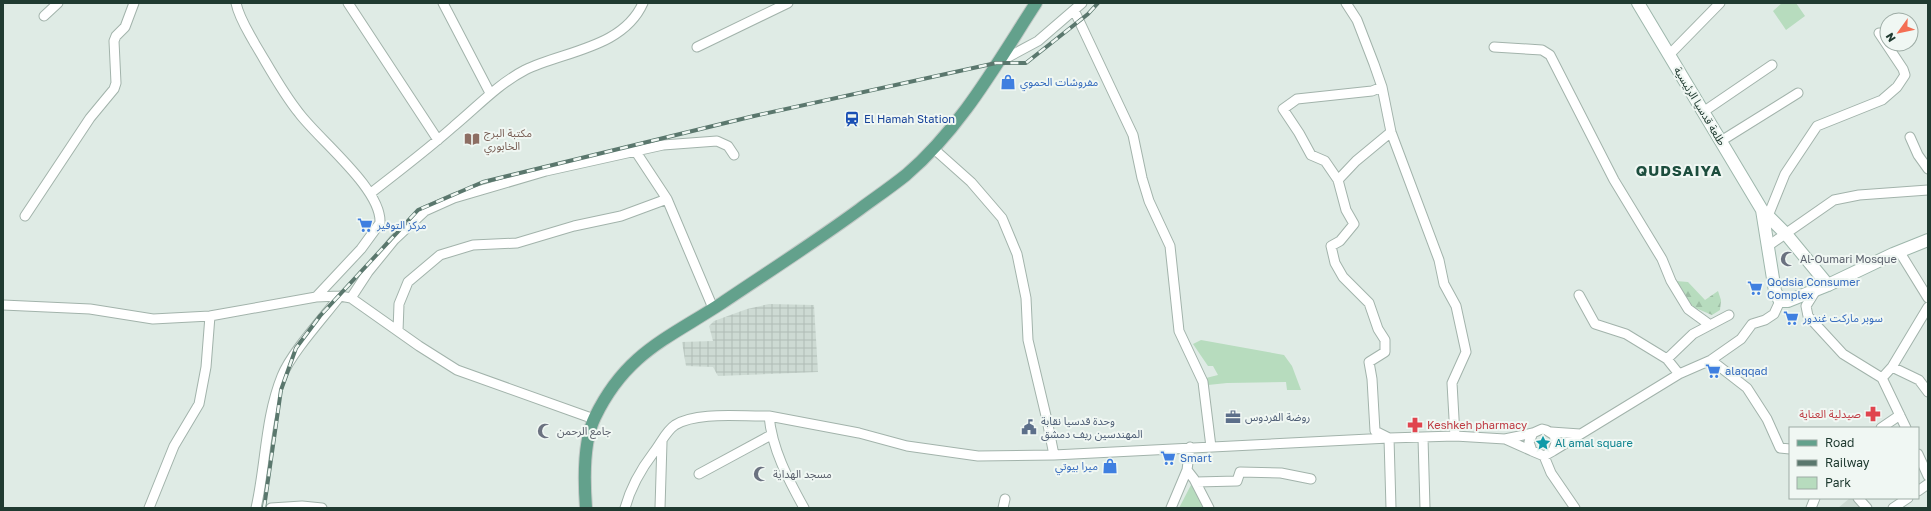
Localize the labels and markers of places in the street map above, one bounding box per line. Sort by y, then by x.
shop icon: مفروشات الحموي [999,73,1017,91]
place label: مفروشات الحموي [1020,75,1099,92]
station icon: El Hamah Station [843,110,861,128]
place label: El Hamah Station [864,112,955,125]
place label: مكتبة البرج الخابوري [484,126,532,156]
library icon: مكتبة البرج الخابوري [463,130,481,148]
supermarket icon: مركز التوفير [356,216,374,234]
place label: مركز التوفير [376,218,427,232]
mosque icon: Al-Oumari Mosque [1779,250,1797,268]
place label: Al-Oumari Mosque [1800,252,1897,265]
place label: Qodsia Consumer Complex [1767,275,1861,301]
supermarket icon: Qodsia Consumer Complex [1746,279,1764,297]
supermarket icon: سوبر ماركت غندور [1782,309,1800,327]
place label: سوبر ماركت غندور [1802,311,1883,325]
supermarket icon: alaqqad [1704,362,1722,380]
place label: alaqqad [1725,364,1767,377]
pharmacy icon: صيدلية العناية [1864,405,1882,423]
place label: صيدلية العناية [1799,407,1861,421]
office icon: روضة الفردوس [1224,408,1242,426]
place label: روضة الفردوس [1245,410,1310,424]
place label: وحدة قدسيا نقابة المهندسين ريف دمشق [1041,414,1143,441]
pharmacy icon: Keshkeh pharmacy [1406,416,1424,434]
public building icon: وحدة قدسيا نقابة المهندسين ريف دمشق [1020,418,1038,436]
place label: Keshkeh pharmacy [1427,418,1527,431]
mosque icon: جامع الرحمن [536,422,554,440]
place label: جامع الرحمن [557,424,612,439]
place icon: Al amal square [1534,434,1552,452]
place label: Al amal square [1555,436,1633,449]
supermarket icon: Smart [1159,449,1177,467]
place label: Smart [1180,451,1212,464]
shop icon: ميرا بيوتي [1101,457,1119,475]
place label: ميرا بيوتي [1055,459,1098,476]
mosque icon: مسجد الهداية [752,465,770,483]
place label: مسجد الهداية [773,467,832,481]

